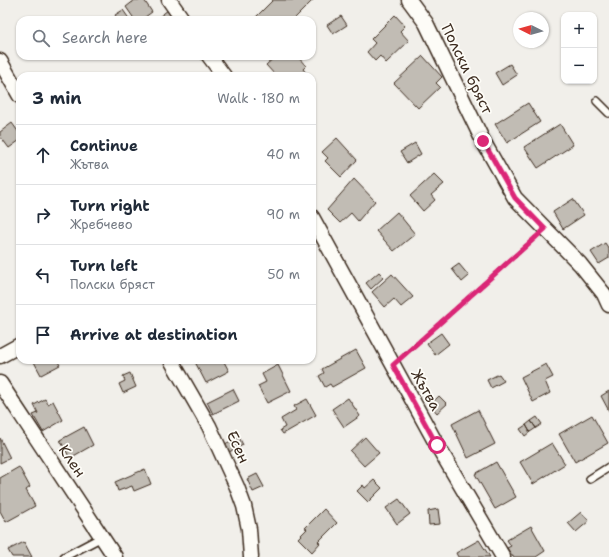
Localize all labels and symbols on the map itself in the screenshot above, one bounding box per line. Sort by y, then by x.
north arrow [513,12,549,48]
street label: Полски бряст [437,21,498,118]
route end [474,132,492,150]
street label: Жътва [406,366,446,415]
street label: Есен [222,428,254,466]
route start [428,436,446,454]
street label: Клен [54,441,90,481]

